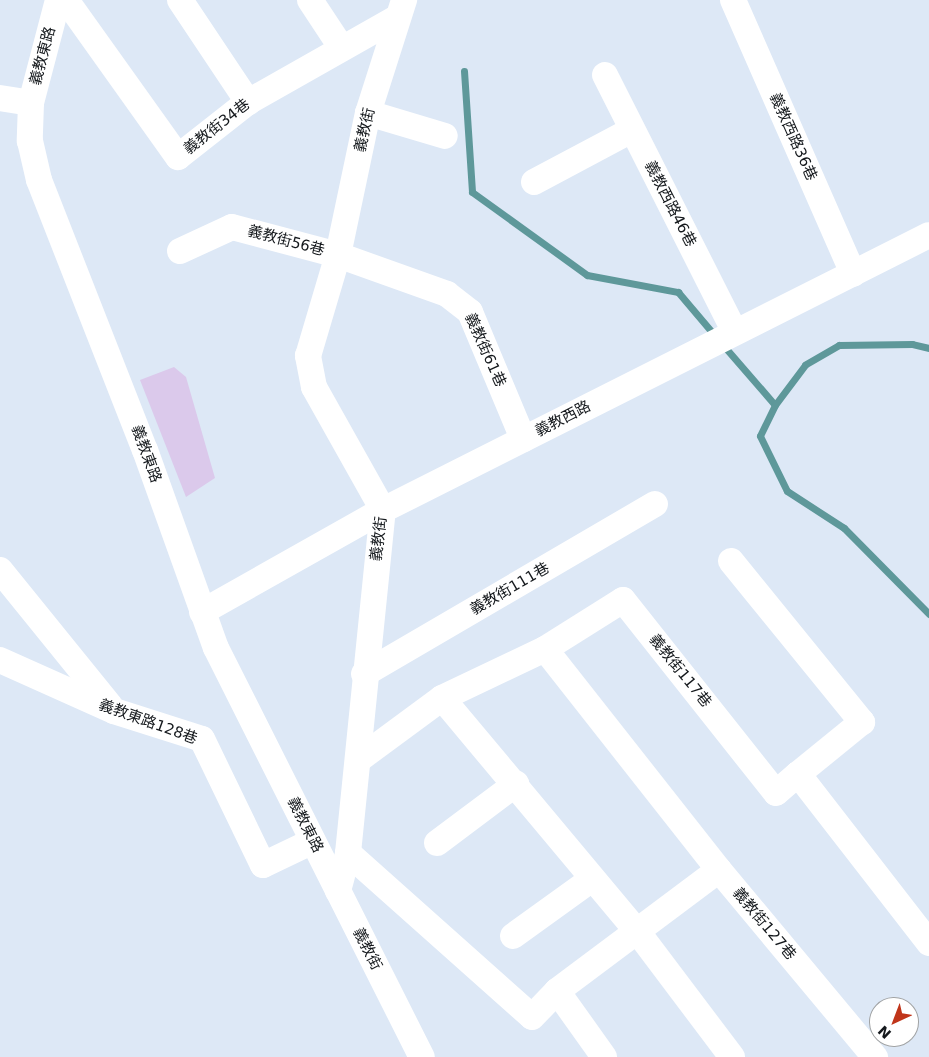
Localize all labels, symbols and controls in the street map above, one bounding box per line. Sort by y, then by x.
street label: 義教東路 [27,25,59,87]
street label: 義教西路36巷 [766,90,820,184]
street label: 義教街34巷 [180,96,254,158]
street label: 義教街 [351,106,379,154]
street label: 義教西路46巷 [641,158,699,250]
street label: 義教街56巷 [245,222,327,260]
street label: 義教街61巷 [461,310,509,390]
street label: 義教西路 [532,397,594,441]
street label: 義教東路 [127,423,165,485]
street label: 義教街 [367,516,391,562]
street label: 義教街111巷 [467,559,553,619]
street label: 義教街117巷 [645,631,715,711]
street label: 義教東路128巷 [96,696,200,748]
street label: 義教東路 [283,794,327,856]
street label: 義教街127巷 [729,884,799,964]
street label: 義教街 [349,925,385,973]
north arrow [869,997,919,1047]
text: N [875,1022,894,1042]

